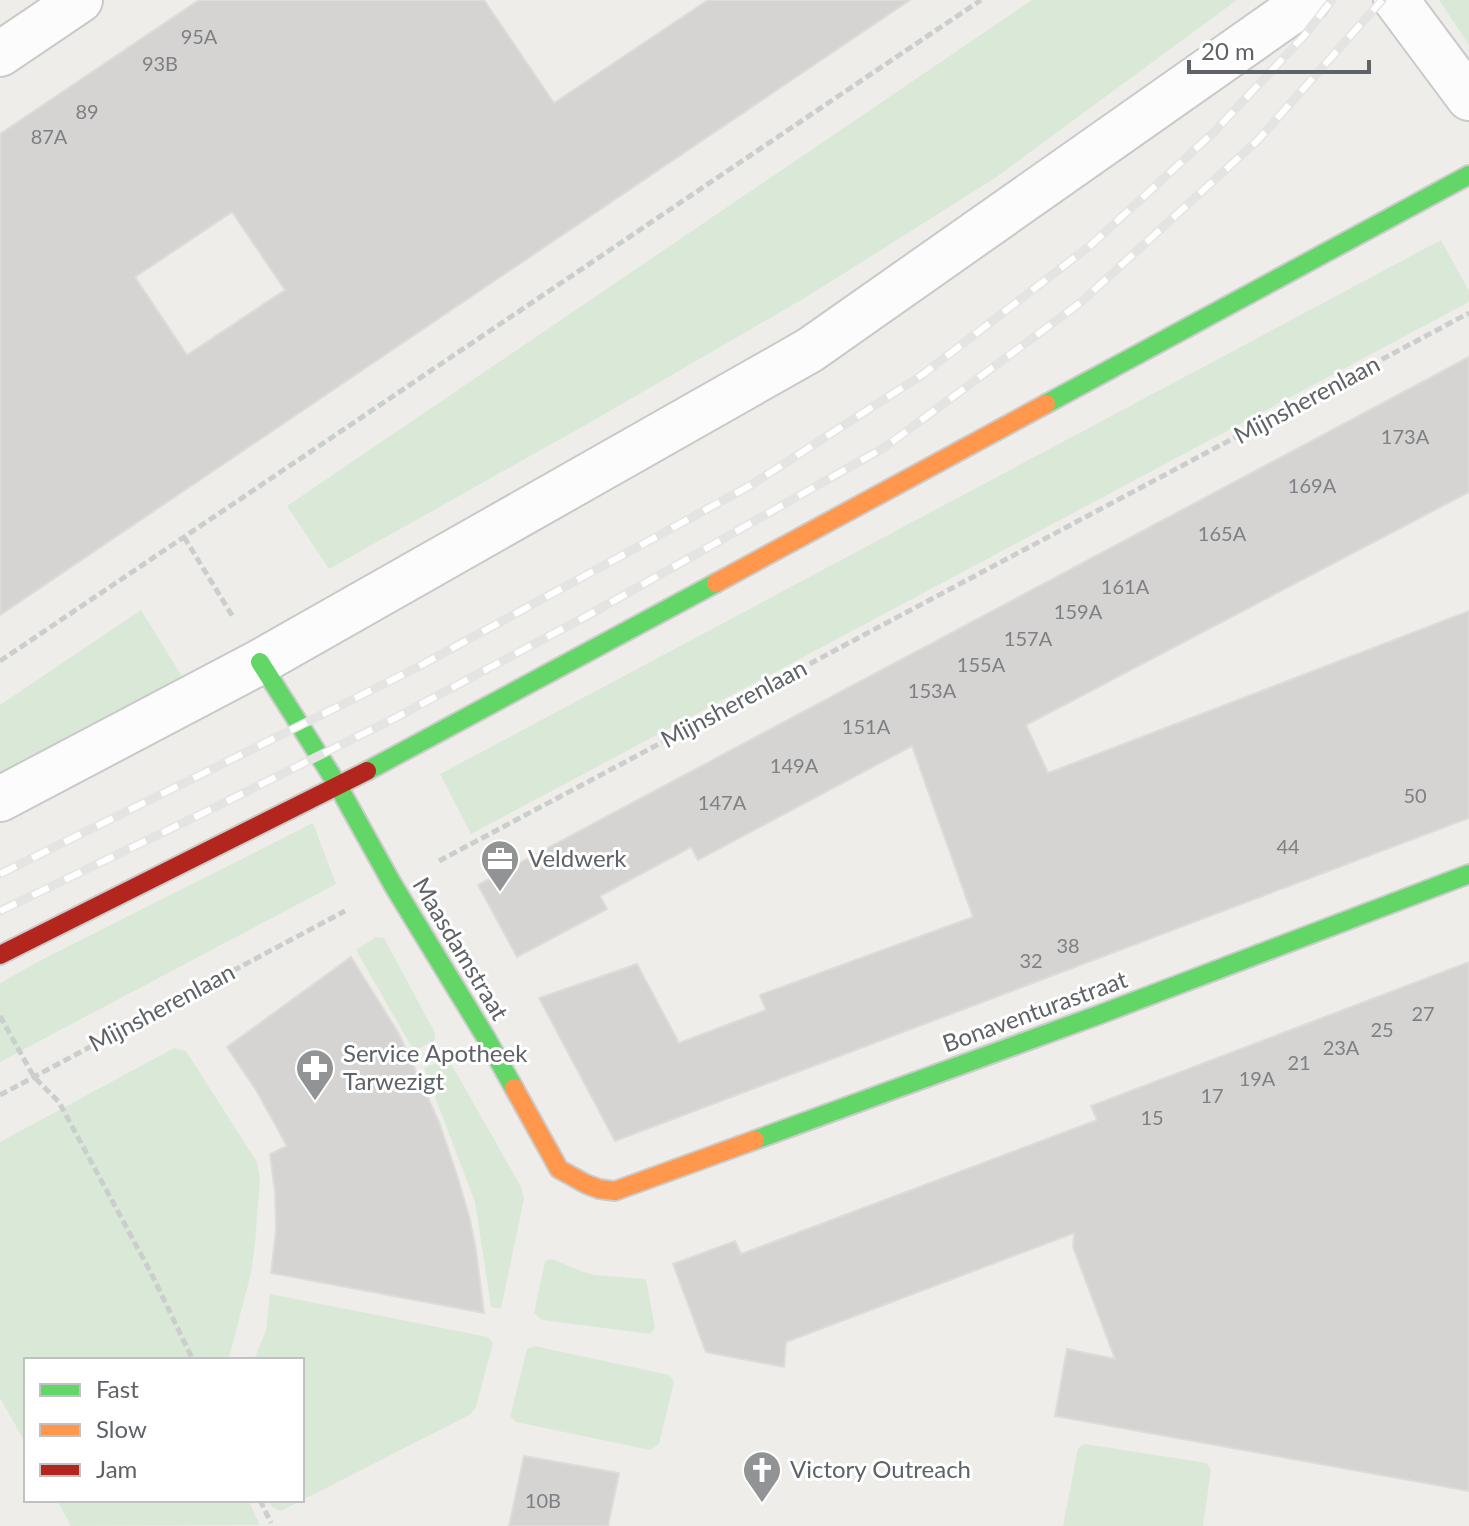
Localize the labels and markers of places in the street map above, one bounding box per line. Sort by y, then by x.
office icon: Veldwerk [479,838,521,893]
place label: Veldwerk [528,843,627,872]
place label: Service Apotheek Tarwezigt [343,1038,528,1095]
pharmacy icon: Service Apotheek Tarwezigt [294,1047,336,1102]
church icon: Victory Outreach [741,1449,783,1504]
place label: Victory Outreach [790,1454,971,1483]

